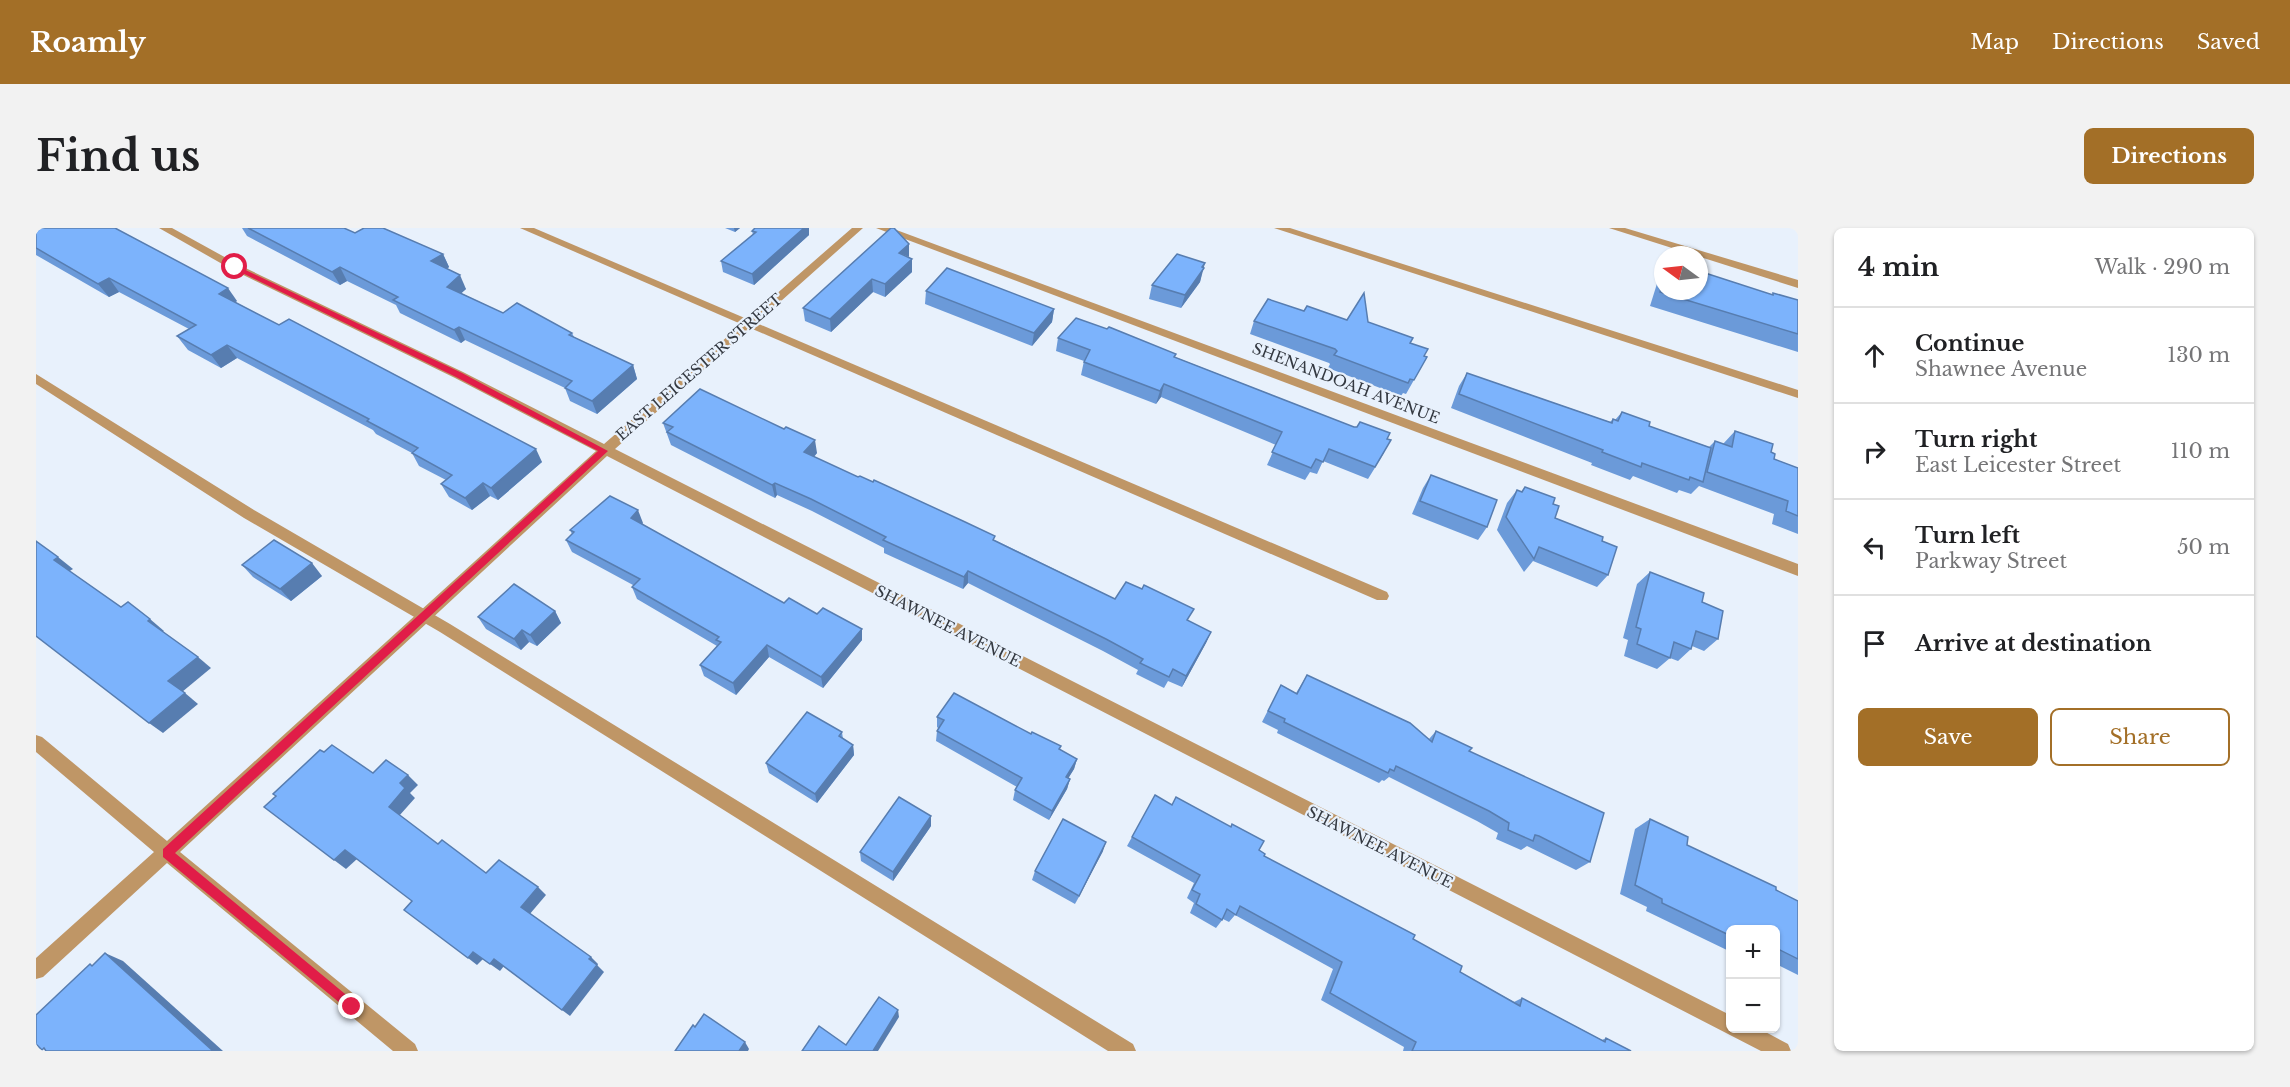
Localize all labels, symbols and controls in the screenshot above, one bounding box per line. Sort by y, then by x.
text: Roamly [30,25,146,60]
text: Map [1970,29,2019,55]
text: Directions [2052,29,2164,55]
text: Saved [2197,29,2260,55]
button: Directions [2084,128,2254,184]
text: Find us [36,130,200,182]
north arrow [1654,246,1708,300]
text: 4 min [1858,251,1939,283]
route start [221,253,247,279]
text: Walk · 290 m [2095,255,2230,279]
street label: EAST LEICESTER STREET [612,290,786,444]
text: Continue [1915,330,2024,357]
street label: SHENANDOAH AVENUE [1249,338,1443,428]
icon: ahead [1858,339,1891,372]
text: 130 m [2167,343,2230,367]
text: Shawnee Avenue [1915,357,2087,381]
text: Turn right [1915,426,2037,453]
icon: right [1858,435,1891,468]
text: 110 m [2171,439,2230,463]
text: East Leicester Street [1915,453,2121,477]
text: Turn left [1915,522,2020,549]
icon: left [1858,531,1891,564]
text: 50 m [2177,535,2230,559]
text: Parkway Street [1915,549,2067,573]
street label: SHAWNEE AVENUE [872,581,1024,671]
icon: arrive [1858,627,1891,660]
text: Arrive at destination [1915,630,2152,657]
button: Save [1858,708,2038,766]
button: Share [2050,708,2230,766]
street label: SHAWNEE AVENUE [1304,802,1456,892]
map controls [1726,925,1780,1033]
button: + [1726,925,1780,979]
button: − [1726,979,1780,1033]
route end [338,993,364,1019]

